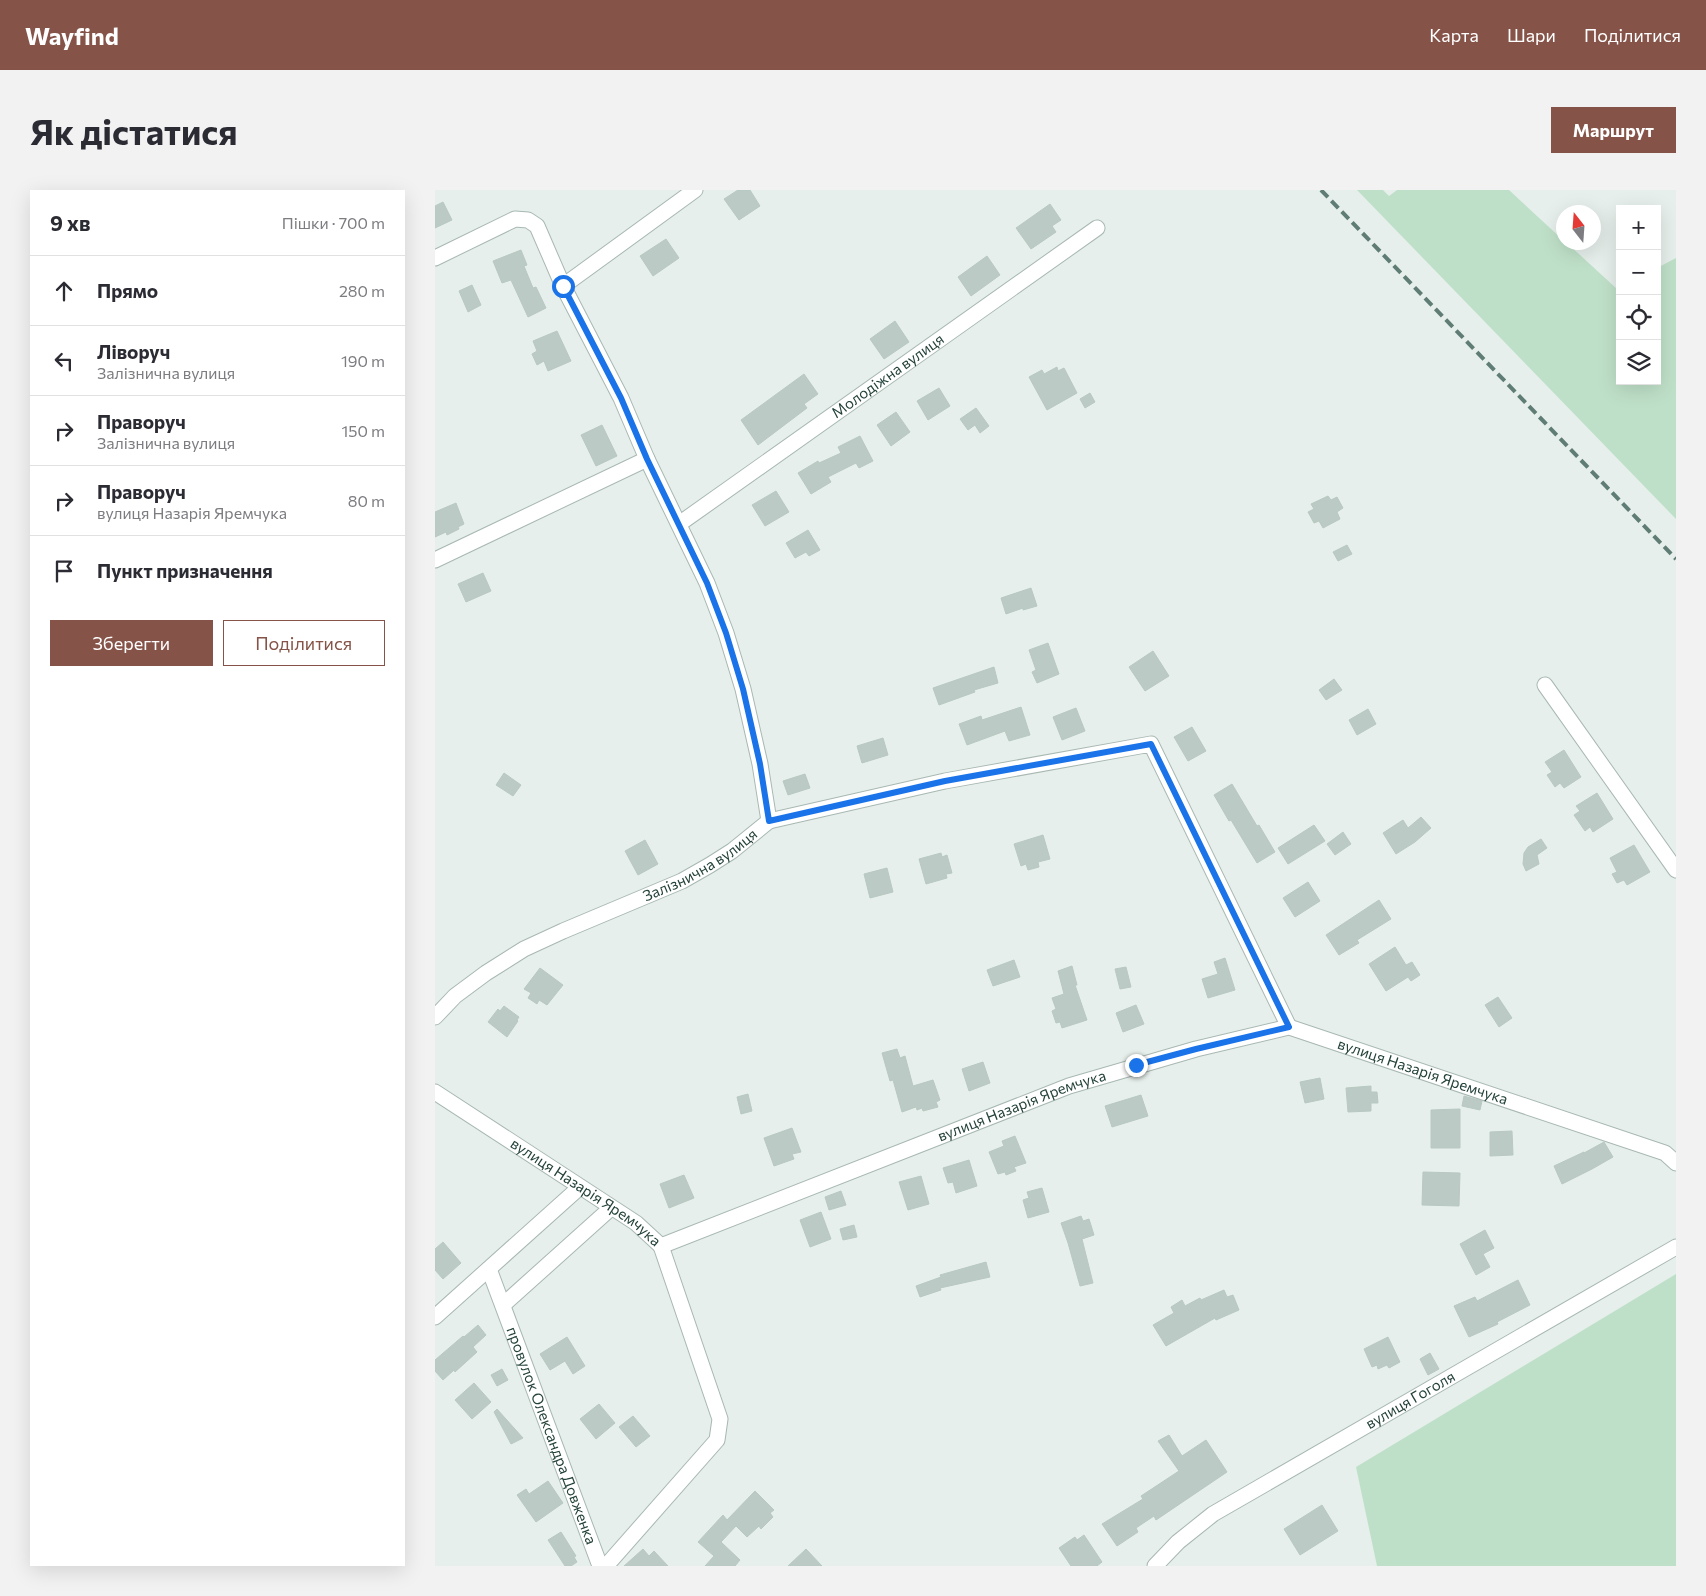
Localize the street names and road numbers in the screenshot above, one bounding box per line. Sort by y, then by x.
street label: Молодіжна вулиця [828,329,947,421]
street label: Залізнична вулиця [640,824,760,904]
street label: вулиця Назарія Яремчука [1336,1034,1510,1108]
street label: вулиця Назарія Яремчука [935,1066,1108,1145]
street label: вулиця Назарія Яремчука [508,1134,665,1249]
street label: провулок Олександра Довженка [503,1324,601,1547]
street label: вулиця Гоголя [1362,1366,1458,1432]

